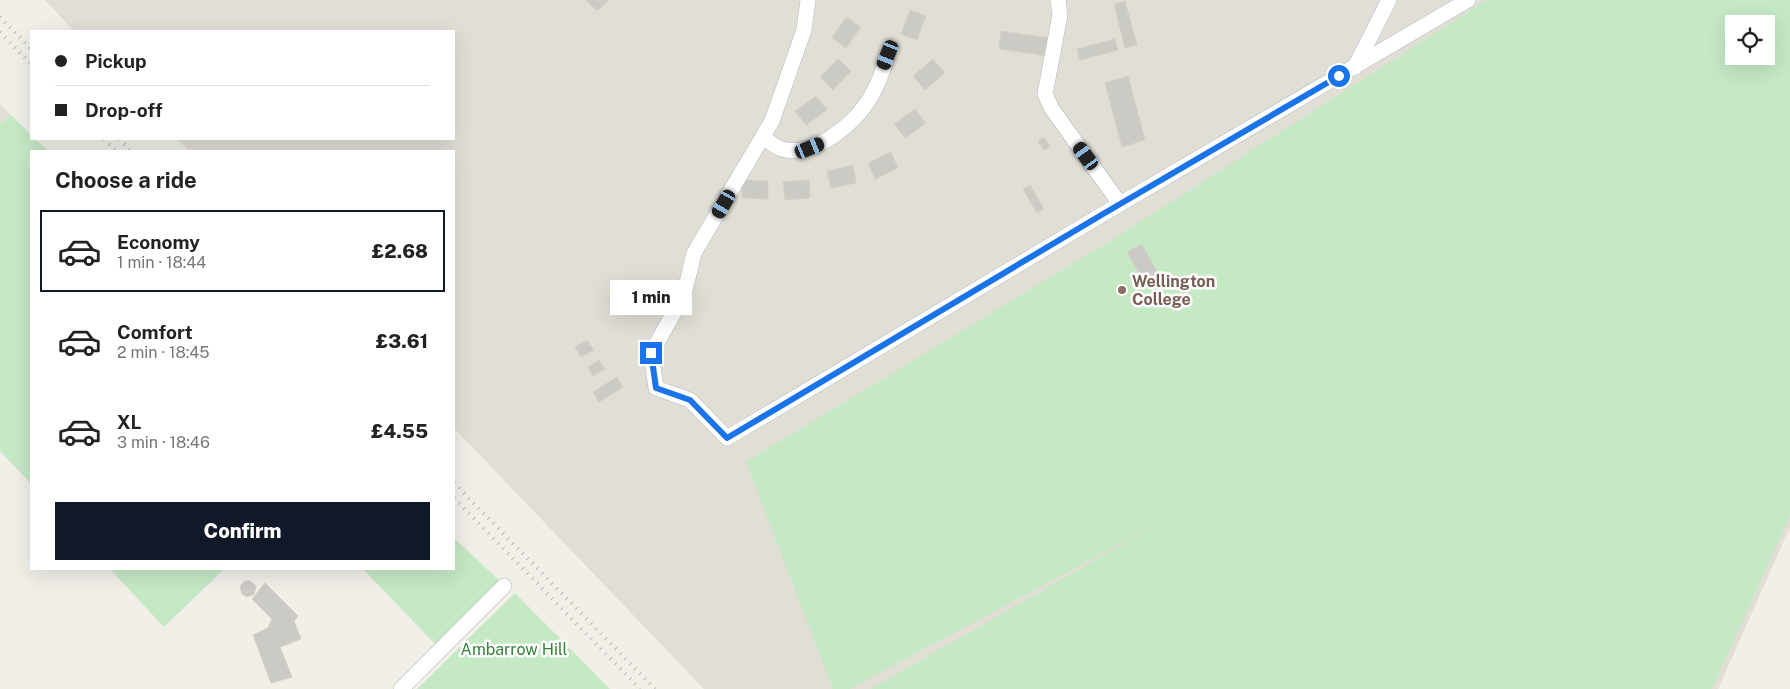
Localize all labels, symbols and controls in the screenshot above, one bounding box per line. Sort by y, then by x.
map controls [1725,15,1775,65]
button: locate [1725,15,1775,65]
car [875,38,900,72]
text: Pickup [85,50,147,72]
route start [1328,65,1350,87]
text: Drop-off [85,99,162,121]
car [793,135,826,161]
car [1071,139,1100,173]
text: Choose a ride [55,167,197,193]
car [710,187,737,221]
icon: car [57,229,102,274]
text: Economy [117,231,200,253]
text: £2.68 [372,240,428,262]
text: 1 min · 18:44 [117,253,206,272]
place label: Wellington College [1132,272,1215,309]
callout: 1 min [610,280,692,316]
marker: Wellington College [1116,284,1128,296]
text: 1 min [631,288,671,307]
icon: car [57,319,102,364]
text: Comfort [117,321,193,343]
text: £3.61 [376,330,428,352]
route end [640,342,662,364]
text: 2 min · 18:45 [117,343,209,362]
icon: car [57,409,102,454]
text: XL [117,411,142,433]
text: £4.55 [371,420,428,442]
text: 3 min · 18:46 [117,433,210,452]
button: Confirm [55,502,430,560]
park label: Ambarrow Hill [461,640,568,659]

